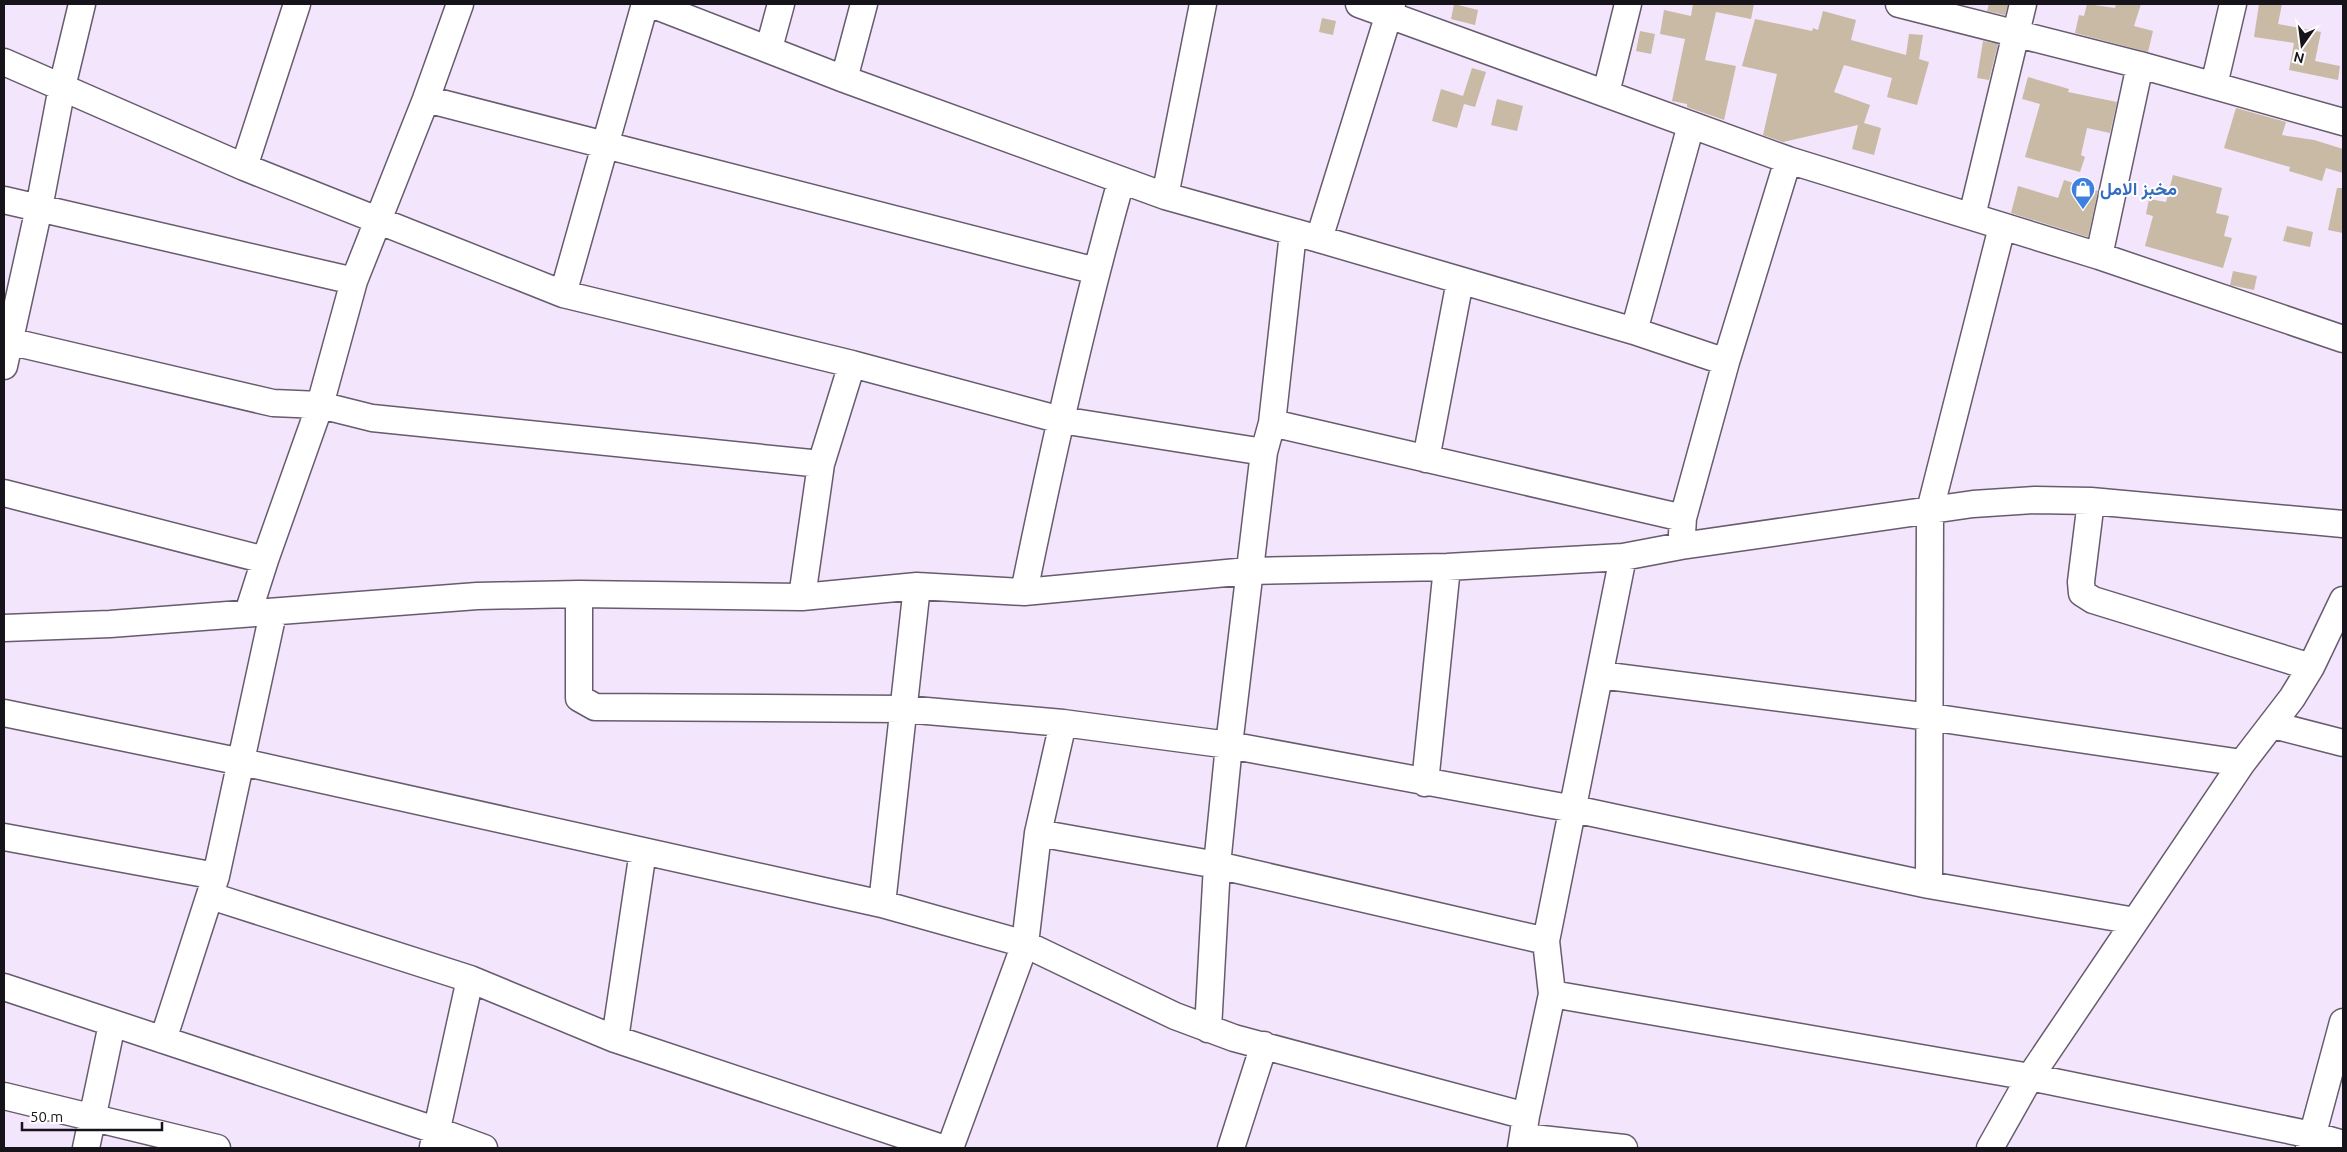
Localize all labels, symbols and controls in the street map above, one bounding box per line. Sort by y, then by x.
north arrow [2277,20,2327,70]
text: N [2292,49,2306,67]
shop icon: مخبز الامل [2070,176,2096,210]
place label: مخبز الامل [2100,178,2177,200]
scale bar [22,1100,162,1132]
text: 50 m [30,1108,63,1125]

